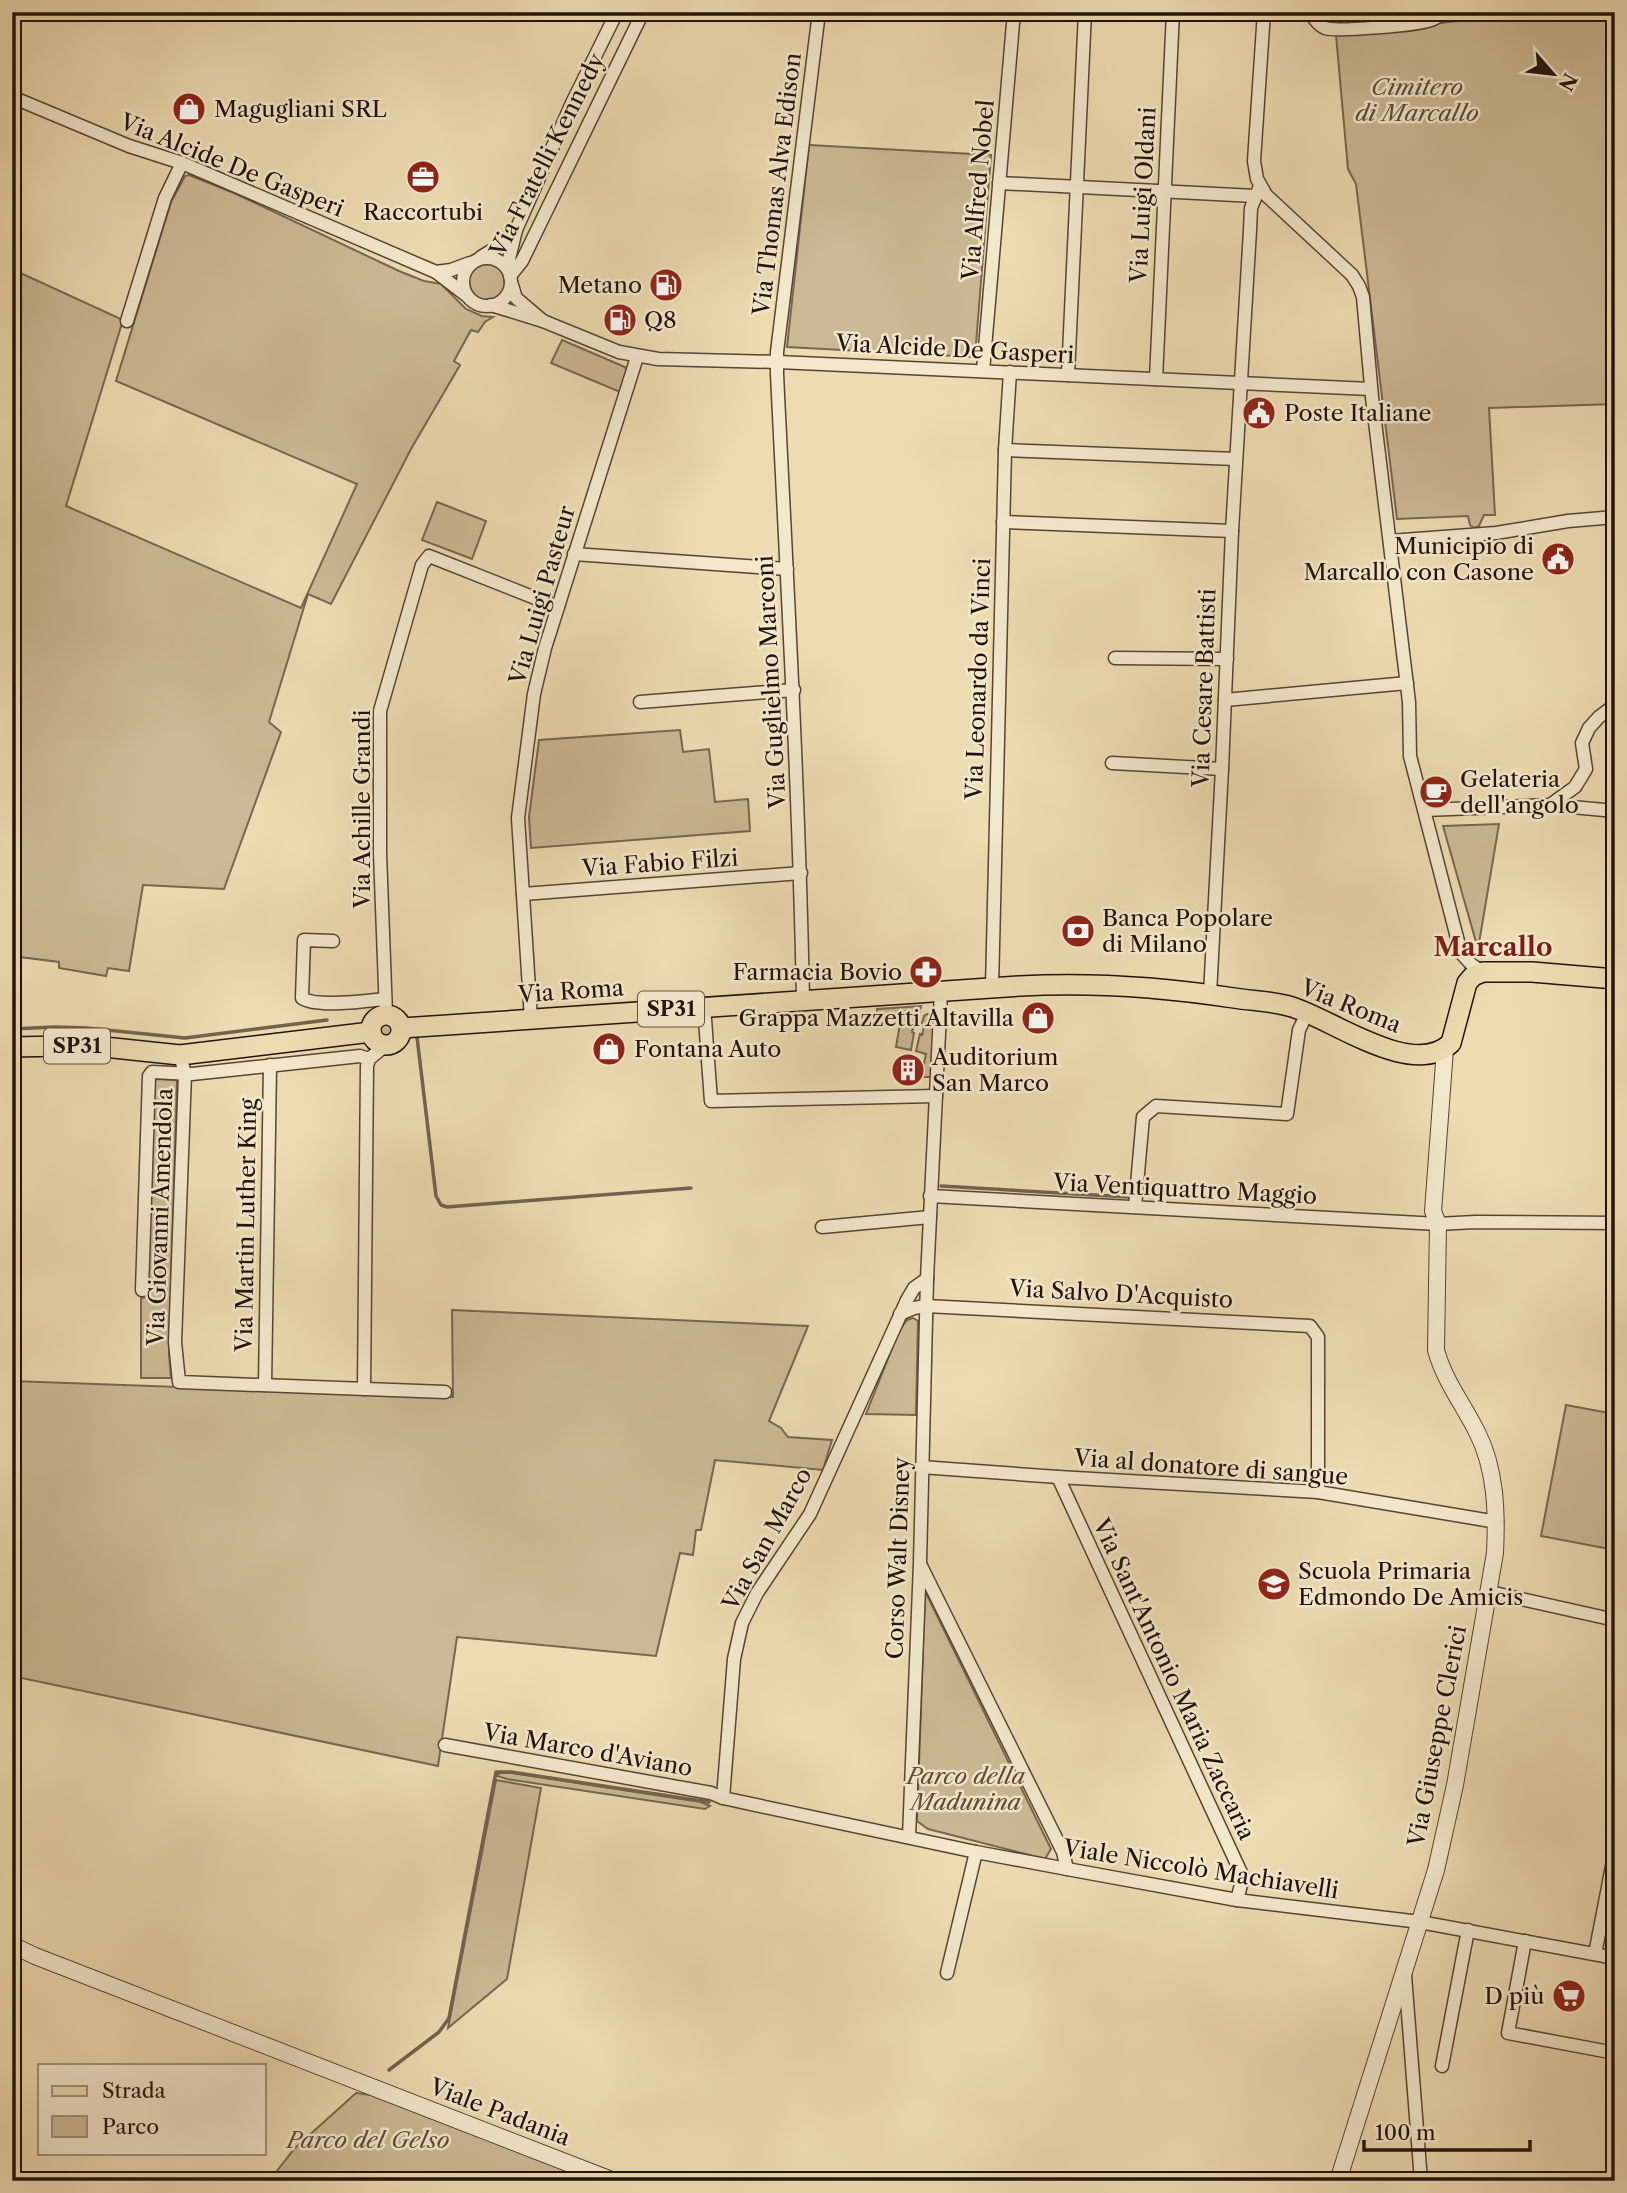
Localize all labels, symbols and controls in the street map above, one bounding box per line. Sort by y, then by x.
north arrow [1518,38,1588,108]
street label: Via Fratelli Kennedy [483,48,611,262]
street label: Via Thomas Alva Edison [747,51,807,318]
text: N [1554,69,1582,94]
park label: Cimitero di Marcallo [1355,73,1479,127]
shop icon: Magugliani SRL [170,90,208,128]
place label: Magugliani SRL [214,95,387,123]
street label: Via Alfred Nobel [956,98,1000,282]
street label: Via Luigi Oldani [1124,106,1162,285]
street label: Via Alcide De Gasperi [115,107,348,223]
office icon: Raccortubi [404,158,442,196]
place label: Raccortubi [363,198,483,226]
fuel station icon: Metano [647,266,685,304]
place label: Metano [558,271,642,299]
fuel station icon: Q8 [601,301,639,339]
place label: Q8 [644,306,677,334]
street label: Via Alcide De Gasperi [834,329,1075,369]
public building icon: Poste Italiane [1240,394,1278,432]
place label: Poste Italiane [1284,399,1432,427]
street label: Via Luigi Pasteur [503,502,581,689]
place label: Municipio di Marcallo con Casone [1303,532,1534,586]
public building icon: Municipio di Marcallo con Casone [1539,540,1577,578]
street label: Via Guglielmo Marconi [750,555,792,810]
street label: Via Leonardo da Vinci [960,558,996,801]
street label: Via Cesare Battisti [1186,588,1221,789]
street label: Via Achille Grandi [348,709,376,910]
place label: Gelateria dell'angolo [1460,765,1579,819]
cafe icon: Gelateria dell'angolo [1417,773,1455,811]
street label: Via Fabio Filzi [580,844,739,882]
place label: Banca Popolare di Milano [1102,904,1273,958]
bank icon: Banca Popolare di Milano [1059,912,1097,950]
district label: Marcallo [1433,931,1553,963]
pharmacy icon: Farmacia Bovio [907,953,945,991]
place label: Farmacia Bovio [732,958,902,986]
street label: Via Roma [516,973,626,1009]
street label: Via Roma [1296,973,1406,1039]
road number: SP31 [638,992,704,1026]
shop icon: Grappa Mazzetti Altavilla [1019,999,1057,1037]
place label: Grappa Mazzetti Altavilla [738,1004,1015,1032]
road number: SP31 [44,1028,110,1064]
shop icon: Fontana Auto [590,1030,628,1068]
place label: Fontana Auto [634,1035,781,1063]
place label: Auditorium San Marco [931,1043,1058,1097]
building icon: Auditorium San Marco [889,1051,927,1089]
street label: Via Giovanni Amendola [141,1087,179,1348]
street label: Via Martin Luther King [230,1097,262,1353]
street label: Via Ventiquattro Maggio [1051,1168,1318,1210]
street label: Via Salvo D'Acquisto [1007,1274,1234,1314]
street label: Via al donatore di sangue [1072,1443,1349,1491]
street label: Corso Walt Disney [880,1456,916,1660]
street label: Via San Marco [716,1463,818,1616]
street label: Via Sant'Antonio Maria Zaccaria [1087,1513,1261,1845]
place label: Scuola Primaria Edmondo De Amicis [1298,1557,1523,1611]
school or university icon: Scuola Primaria Edmondo De Amicis [1255,1565,1293,1603]
street label: Via Giuseppe Clerici [1402,1623,1472,1850]
street label: Via Marco d'Aviano [480,1718,695,1782]
park label: Parco della Madunina [905,1762,1026,1816]
street label: Viale Niccolò Machiavelli [1060,1833,1341,1905]
supermarket icon: D più [1550,1977,1588,2015]
place label: D più [1484,1982,1544,2010]
legend [38,2064,266,2154]
street label: Viale Padania [425,2072,575,2152]
text: Strada [102,2078,167,2103]
scale bar [1364,2109,1531,2153]
text: Parco [102,2114,159,2139]
text: 100 m [1375,2120,1436,2145]
park label: Parco del Gelso [285,2126,450,2154]

